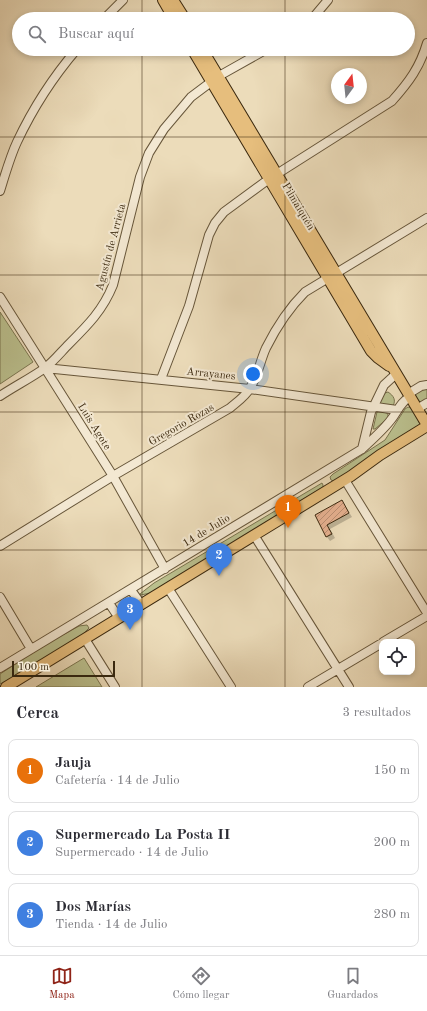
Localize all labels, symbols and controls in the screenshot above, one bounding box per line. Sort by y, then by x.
search box [12,12,415,56]
icon: search [26,23,48,45]
text: Buscar aquí [58,27,134,42]
north arrow [331,68,367,104]
street label: Pilmaiquén [279,181,316,232]
street label: Agustín de Arrieta [95,202,128,292]
your location [243,364,263,384]
street label: Arrayanes [186,366,236,383]
street label: Luis Agote [75,401,112,452]
street label: Gregorio Rozas [147,402,216,448]
pin: 1 [275,495,301,528]
street label: 14 de Julio [181,513,232,550]
pin: 2 [206,543,232,576]
pin: 3 [117,597,143,630]
map controls [379,639,415,675]
button: locate [379,639,415,675]
scale bar [12,659,115,678]
text: 100 m [18,662,49,673]
text: Cerca [16,705,59,722]
text: 3 resultados [343,706,411,719]
text: Jauja [55,756,91,771]
text: 1 [26,764,34,777]
text: 150 m [373,764,410,777]
text: Cafetería · 14 de Julio [55,774,180,787]
text: Supermercado La Posta II [55,828,230,843]
text: 2 [26,836,34,849]
text: 200 m [373,836,410,849]
text: Supermercado · 14 de Julio [55,846,208,859]
text: Dos Marías [55,900,131,915]
text: 3 [26,908,34,921]
text: 280 m [373,908,410,921]
text: Tienda · 14 de Julio [55,918,167,931]
tab: Mapa [49,965,75,1003]
tab: Cómo llegar [172,965,229,1003]
tab: Guardados [327,965,378,1003]

